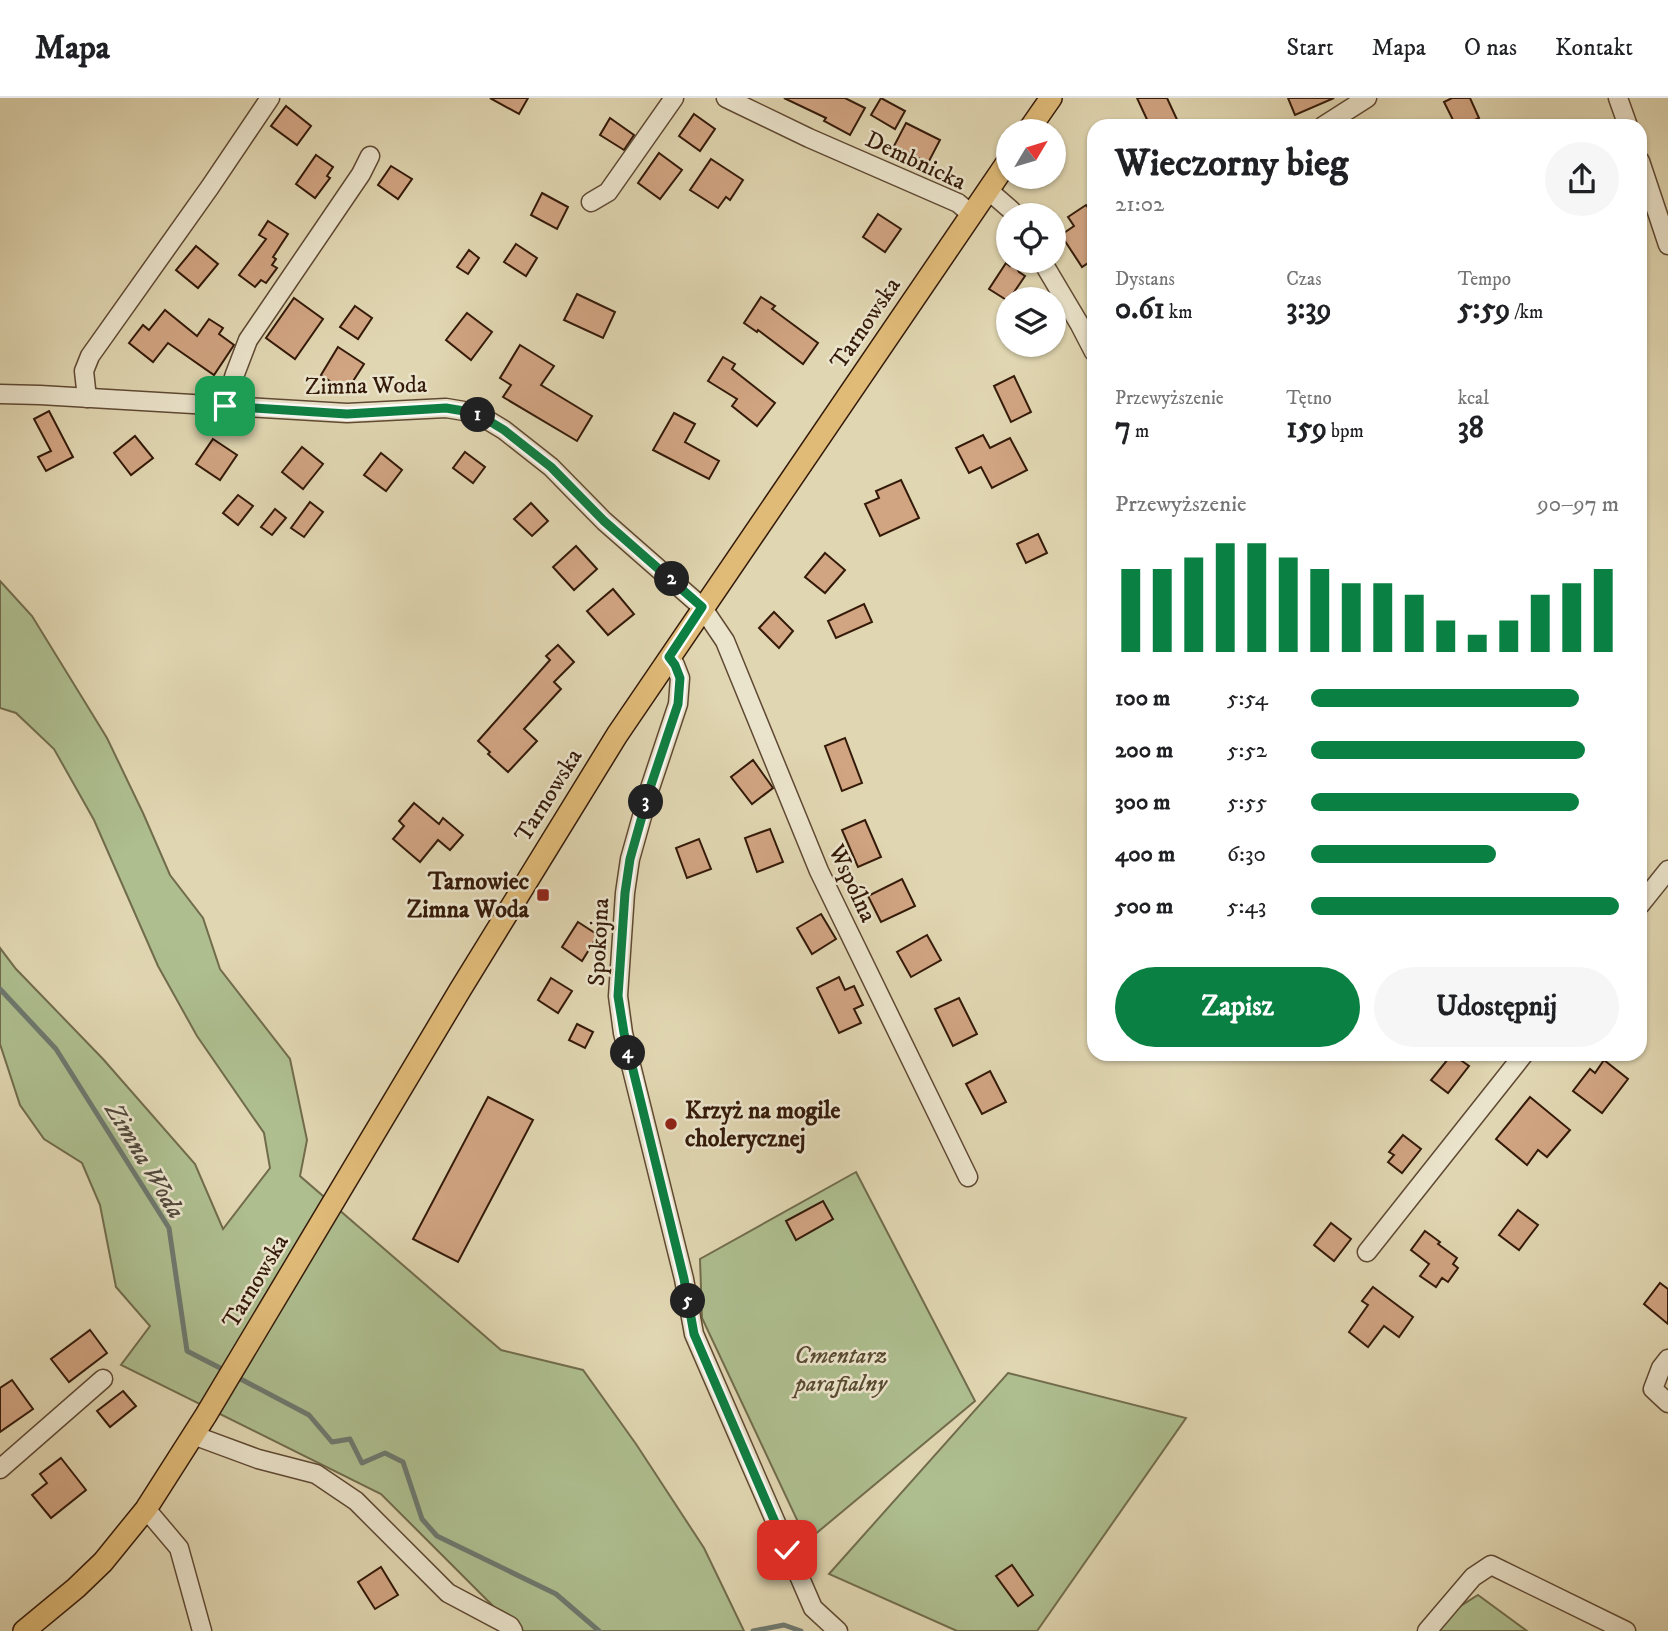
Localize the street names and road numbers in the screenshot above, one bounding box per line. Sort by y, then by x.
street label: Dembnicka [860,124,972,198]
street label: Tarnowska [824,271,908,375]
street label: Zimna Woda [305,370,428,402]
street label: Tarnowska [508,743,590,848]
street label: Wspólna [821,839,883,928]
street label: Spokojna [582,896,616,987]
street label: Tarnowska [216,1228,296,1334]

